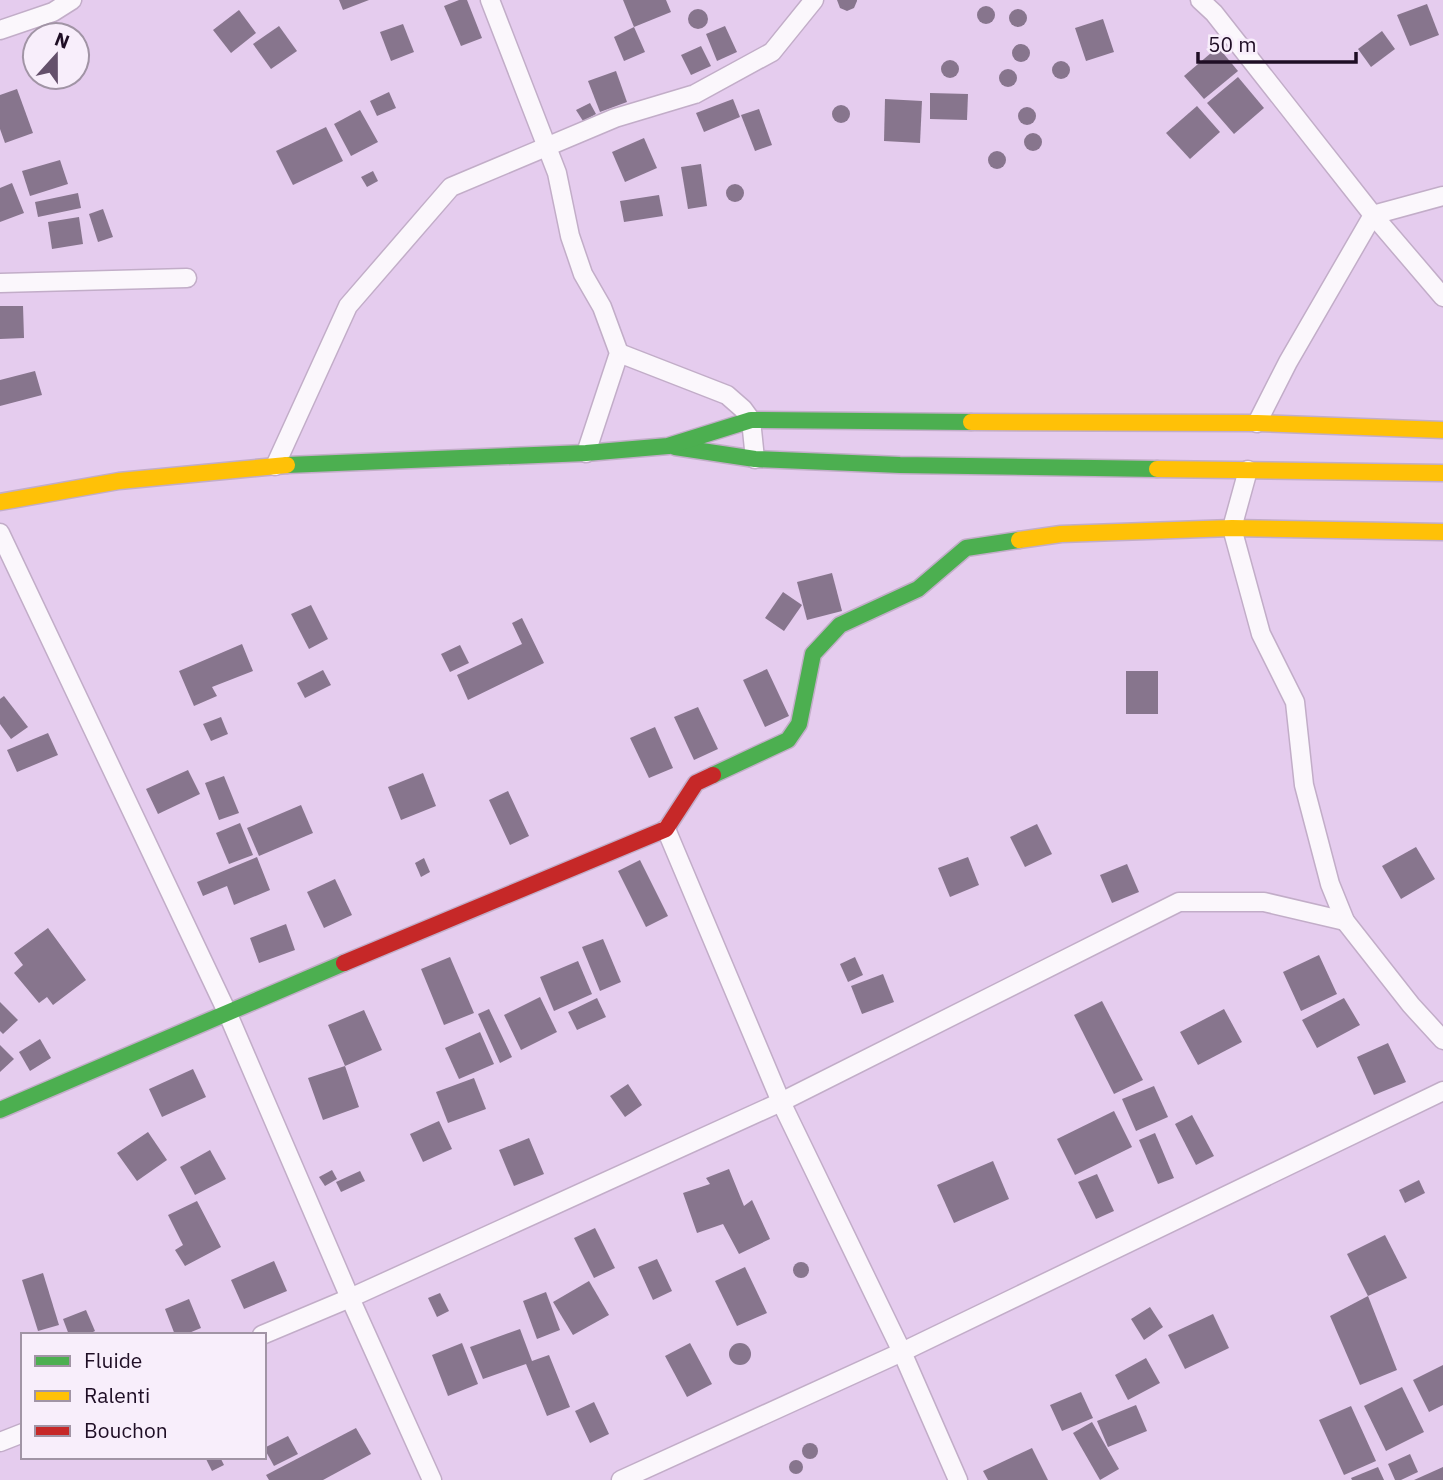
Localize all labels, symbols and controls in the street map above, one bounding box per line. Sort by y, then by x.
north arrow [21,21,91,91]
scale bar [1198,21,1356,65]
text: N [51,26,73,54]
text: 50 m [1208,30,1257,58]
legend [21,1333,266,1459]
text: Fluide [84,1346,142,1374]
text: Ralenti [84,1381,150,1409]
text: Bouchon [84,1416,168,1444]

